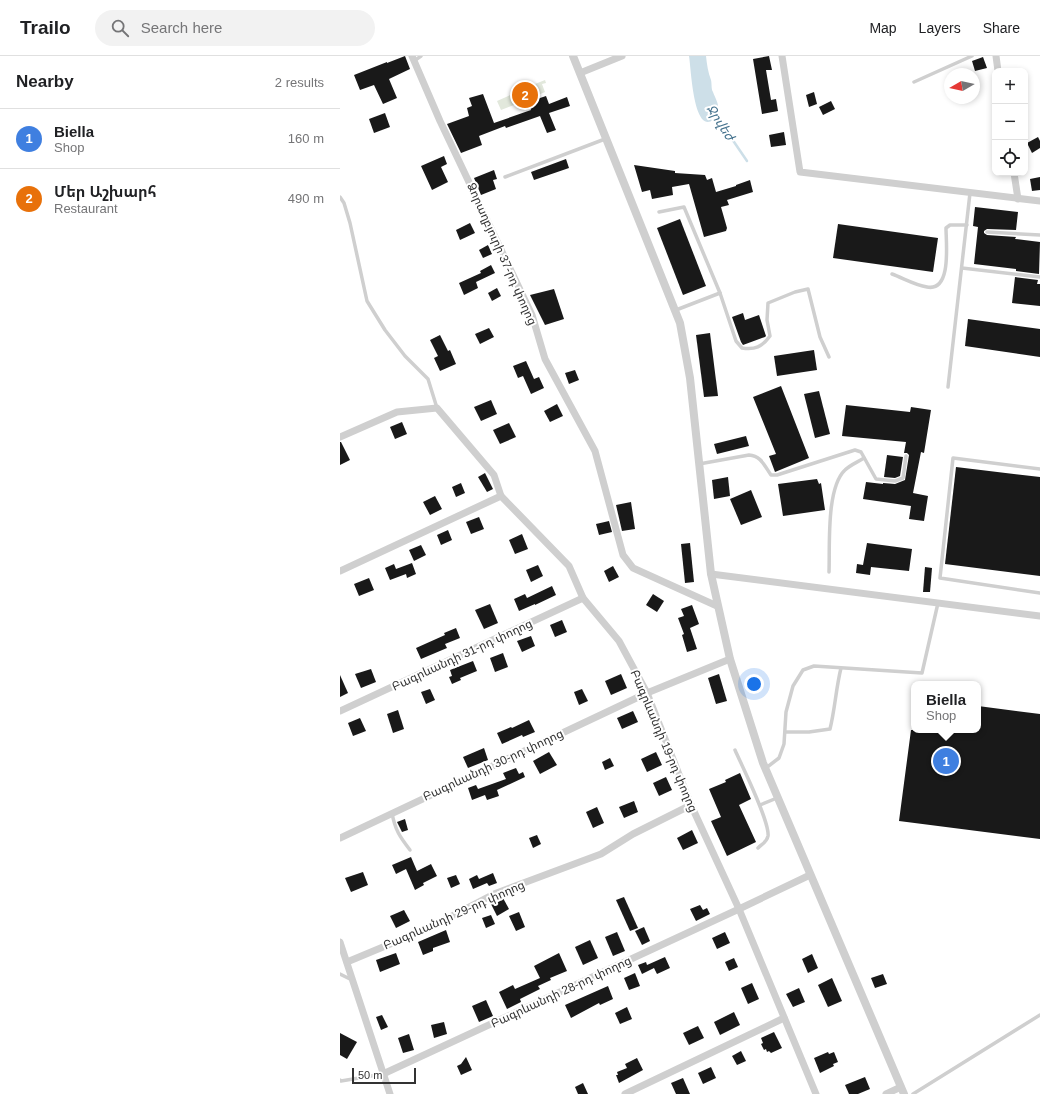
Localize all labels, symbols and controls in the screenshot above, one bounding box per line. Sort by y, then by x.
search box [95,10,375,46]
text: Trailo [20,17,71,38]
icon: search [109,17,131,39]
text: Search here [141,19,222,36]
text: Map [869,20,897,36]
text: Layers [919,20,961,36]
text: Share [983,20,1020,36]
north arrow [944,68,980,104]
map controls [992,68,1028,176]
button: + [992,68,1028,104]
text: Nearby [16,72,74,91]
text: 2 results [275,75,324,90]
pin: 2 [512,80,538,110]
water label: Ջրվեժ [703,102,739,145]
button: − [992,104,1028,140]
text: Biella [54,123,94,140]
text: 1 [25,131,33,146]
text: 160 m [288,131,324,146]
text: Shop [54,140,84,155]
button: locate [992,140,1028,176]
street label: Ձորաղբյուրի 37-րդ փողոց [464,181,540,327]
text: Մեր Աշխարհ [54,183,157,200]
text: 2 [25,191,33,206]
text: 490 m [288,191,324,206]
text: Restaurant [54,201,118,216]
street label: Բագրևանդի 31-րդ փողոց [390,616,534,694]
street label: Բագրևանդի 19-րդ փողոց [628,668,700,814]
your location [744,674,764,694]
popup [911,681,981,733]
text: Biella [926,691,966,708]
text: Shop [926,708,956,723]
street label: Բագրևանդի 30-րդ փողոց [421,726,565,804]
pin: 1 [933,746,959,776]
street label: Բագրևանդի 29-րդ փողոց [381,877,527,953]
street label: Բագրևանդի 28-րդ փողոց [489,953,633,1031]
scale bar [352,1066,416,1085]
text: 50 m [358,1069,382,1081]

